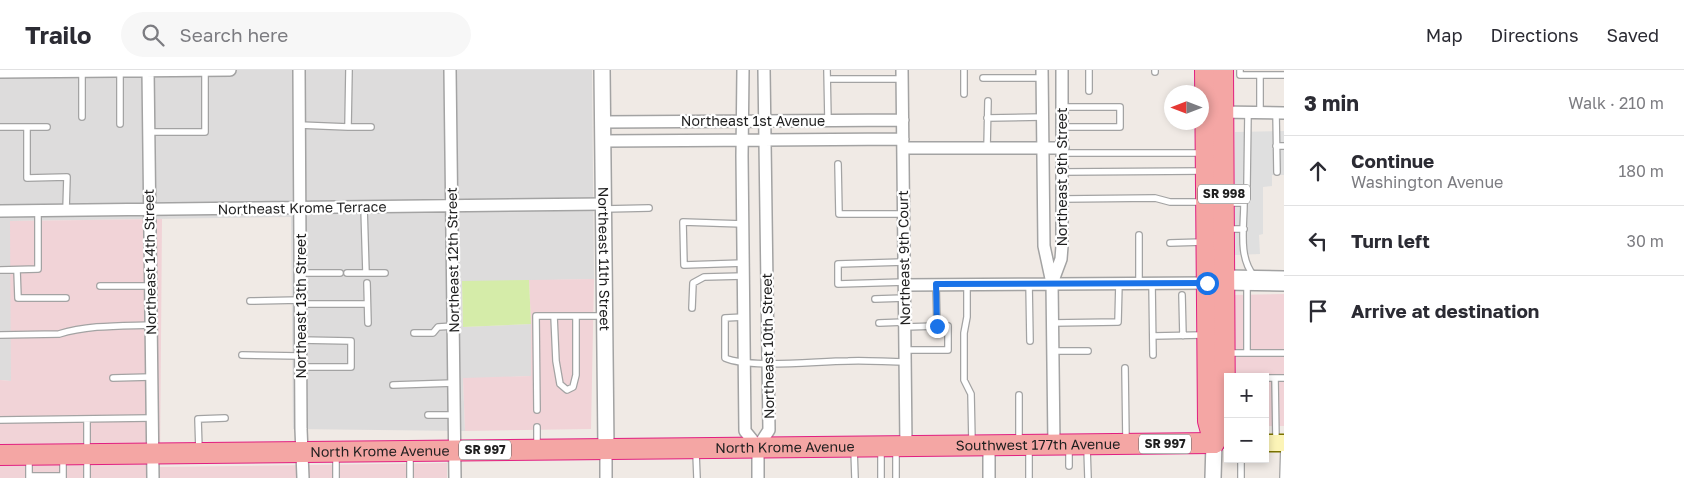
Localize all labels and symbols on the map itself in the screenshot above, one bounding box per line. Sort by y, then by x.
north arrow [1164,85,1209,130]
street label: Northeast 9th Street [1053,107,1070,247]
street label: Northeast 1st Avenue [681,112,825,129]
road number: SR 998 [1198,185,1250,204]
street label: Northeast 12th Street [443,187,462,333]
street label: Northeast 11th Street [595,187,614,331]
street label: Northeast 14th Street [140,189,159,335]
street label: Northeast 9th Court [894,190,913,326]
street label: Northeast Krome Terrace [217,198,387,217]
street label: Northeast 13th Street [292,233,309,379]
route start [1196,272,1219,295]
street label: Northeast 10th Street [758,273,777,419]
route end [926,315,949,338]
road number: SR 997 [1139,434,1191,454]
street label: Southwest 177th Avenue [956,435,1120,454]
street label: North Krome Avenue [715,438,855,456]
road number: SR 997 [459,440,511,460]
street label: North Krome Avenue [310,442,450,460]

